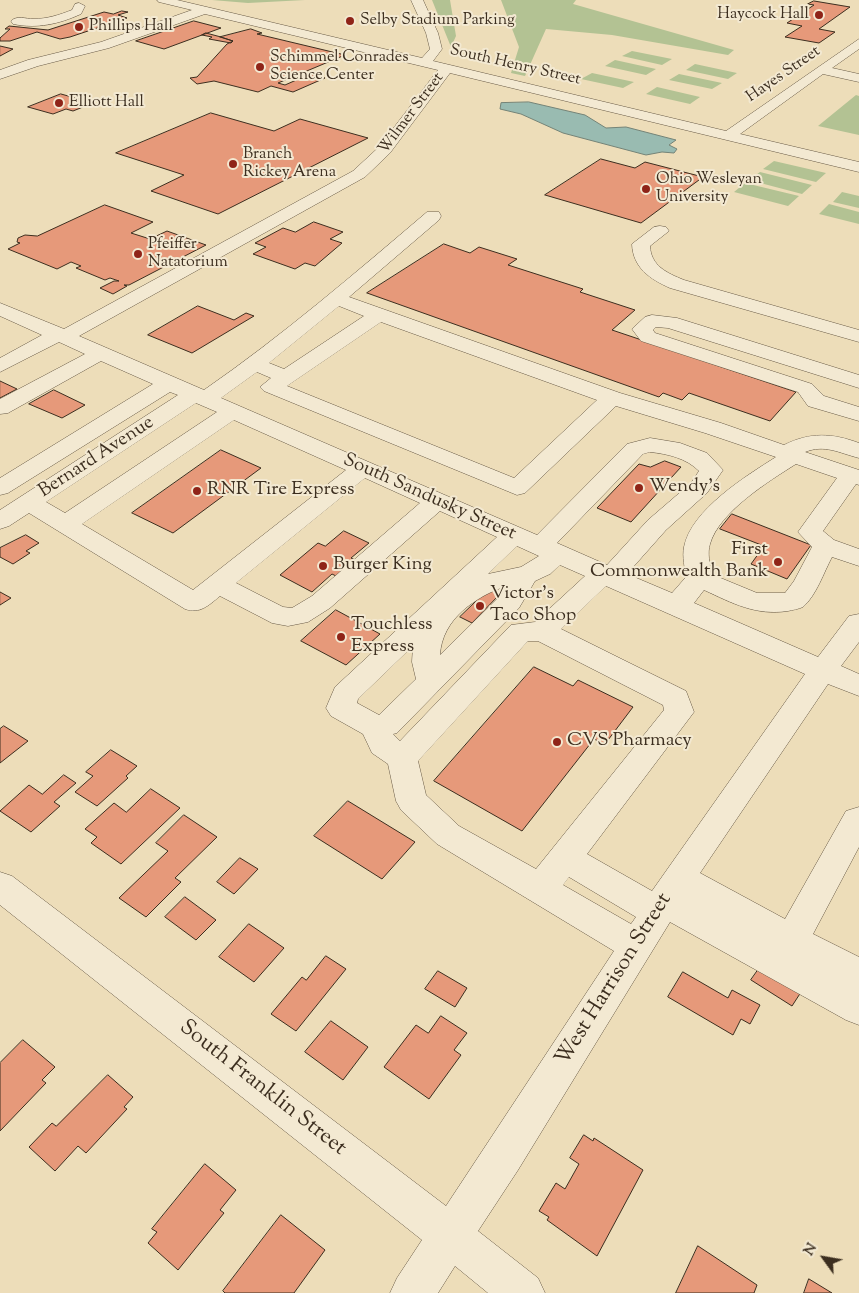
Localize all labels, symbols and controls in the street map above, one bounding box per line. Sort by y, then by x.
place label: Haycock Hall [717,5,809,25]
marker: Haycock Hall [813,9,825,21]
place label: Selby Stadium Parking [360,11,515,31]
marker: Selby Stadium Parking [344,15,356,27]
place label: Phillips Hall [89,17,173,37]
marker: Phillips Hall [73,21,85,33]
street label: South Henry Street [448,42,582,90]
street label: Hayes Street [743,42,825,108]
place label: Schimmel Conrades Science Center [270,48,408,86]
marker: Schimmel Conrades Science Center [254,61,266,73]
street label: Wilmer Street [375,69,449,159]
place label: Elliott Hall [69,93,144,113]
marker: Elliott Hall [53,97,65,109]
place label: Branch Rickey Arena [243,145,336,183]
marker: Branch Rickey Arena [227,158,239,170]
place label: Ohio Wesleyan University [656,170,762,208]
marker: Ohio Wesleyan University [640,183,652,195]
place label: Pfeiffer Natatorium [148,235,228,273]
marker: Pfeiffer Natatorium [132,248,144,260]
street label: Bernard Avenue [35,412,159,504]
street label: South Sandusky Street [339,450,519,546]
place label: Wendy's [649,477,720,499]
place label: RNR Tire Express [207,480,354,502]
marker: Wendy's [633,482,645,494]
marker: RNR Tire Express [191,485,203,497]
place label: First Commonwealth Bank [590,540,768,584]
place label: Burger King [333,555,432,577]
marker: First Commonwealth Bank [772,556,784,568]
marker: Burger King [317,560,329,572]
place label: Victor's Taco Shop [490,584,576,628]
marker: Victor's Taco Shop [474,600,486,612]
place label: Touchless Express [351,615,433,659]
marker: Touchless Express [335,631,347,643]
place label: CVS Pharmacy [567,731,692,753]
marker: CVS Pharmacy [551,736,563,748]
street label: West Harrison Street [551,889,679,1071]
street label: South Franklin Street [173,1015,351,1163]
north arrow [799,1233,849,1283]
text: N [800,1240,823,1260]

